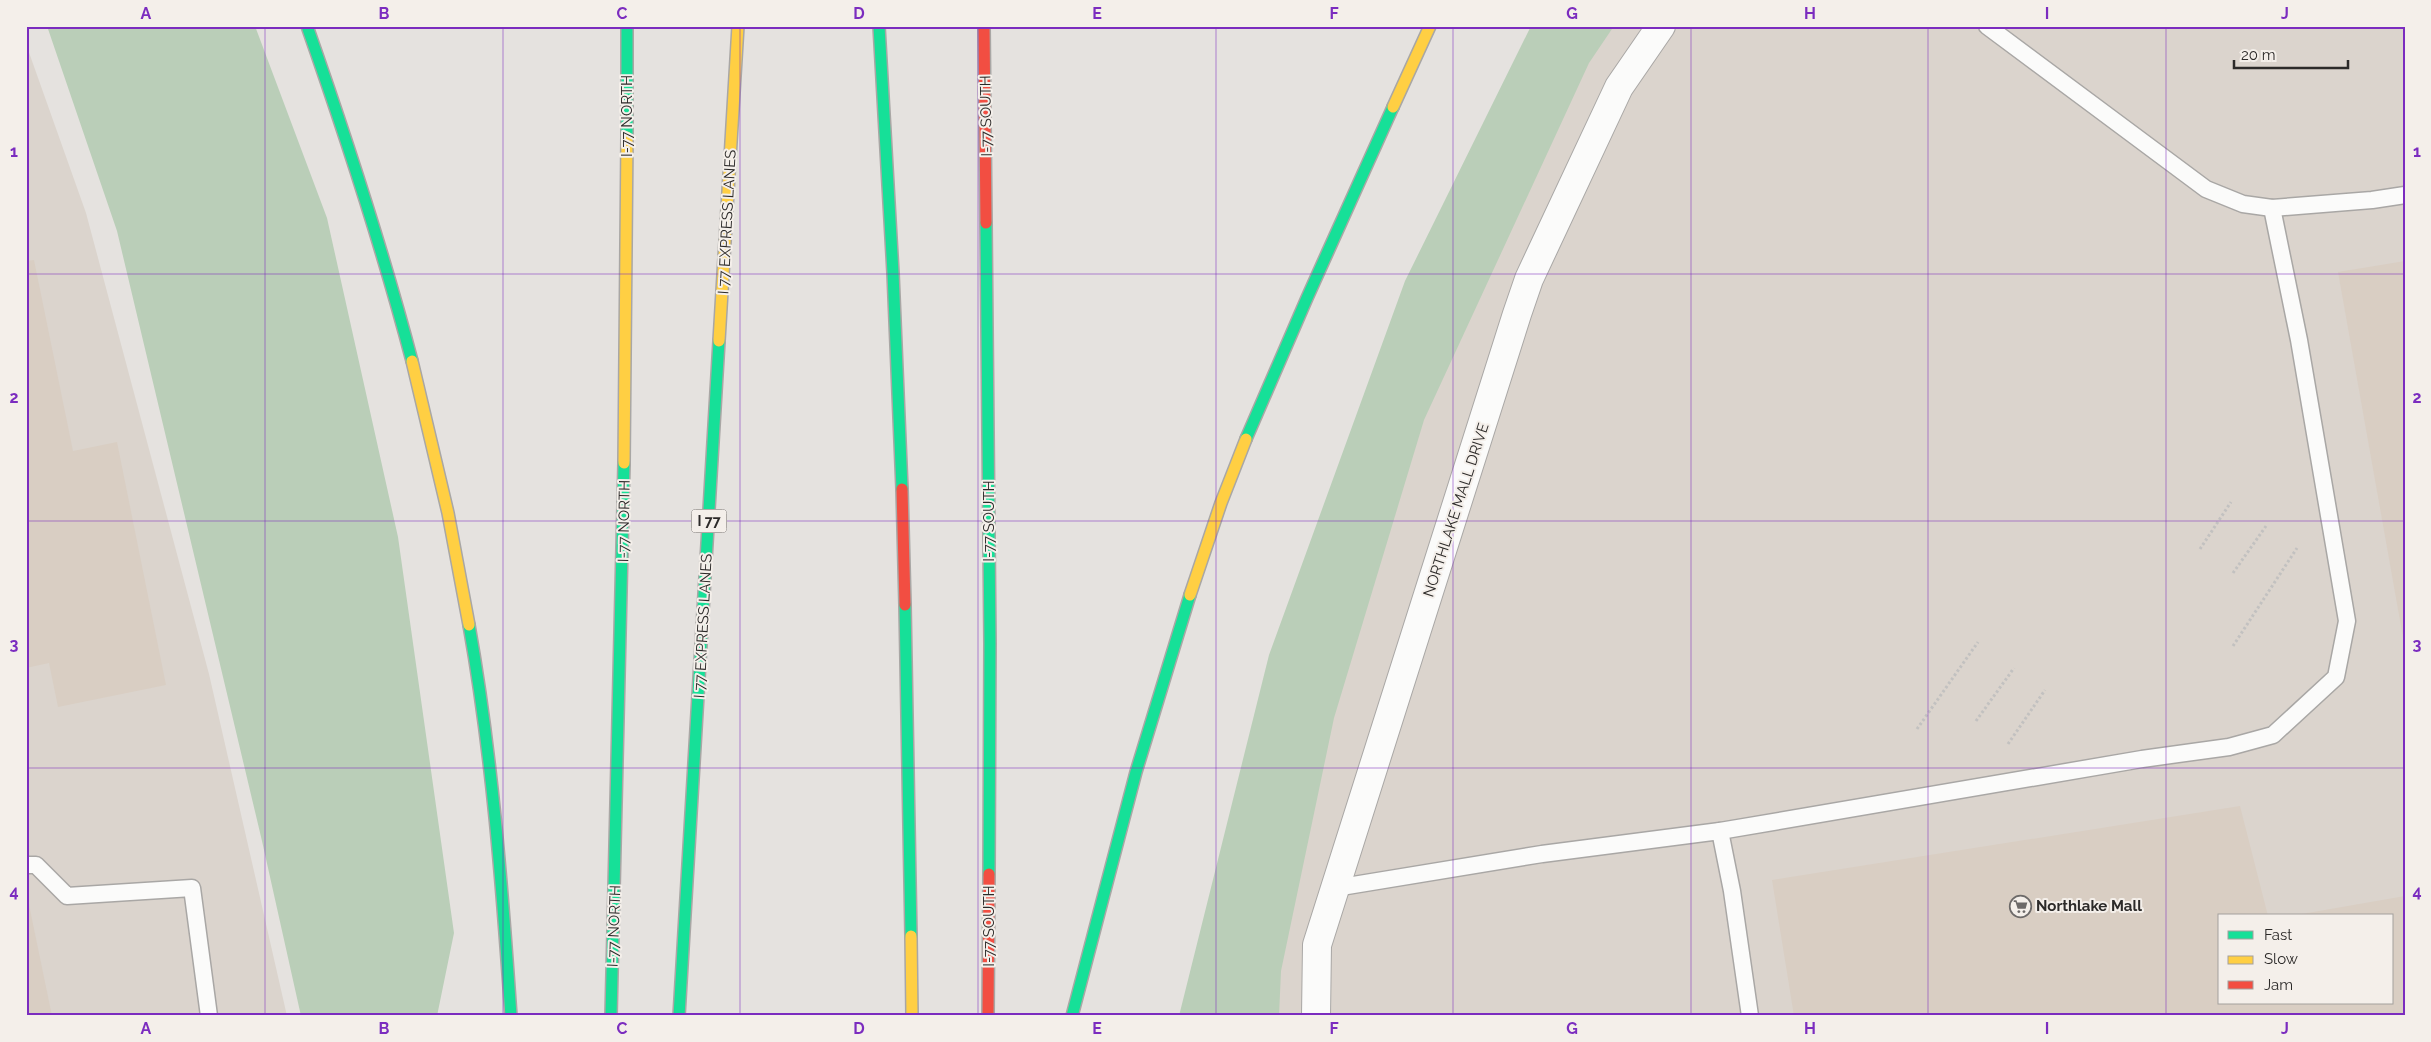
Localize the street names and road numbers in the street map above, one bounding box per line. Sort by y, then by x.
street label: I-77 NORTH [618,75,636,157]
street label: I-77 SOUTH [976,75,996,157]
street label: I 77 EXPRESS LANES [714,149,740,295]
street label: NORTHLAKE MALL DRIVE [1419,421,1493,599]
street label: I-77 NORTH [614,480,634,562]
street label: I-77 SOUTH [980,480,998,562]
road number: I 77 [692,510,726,532]
street label: I 77 EXPRESS LANES [690,553,716,699]
street label: I-77 NORTH [604,885,624,967]
street label: I-77 SOUTH [980,885,998,967]

